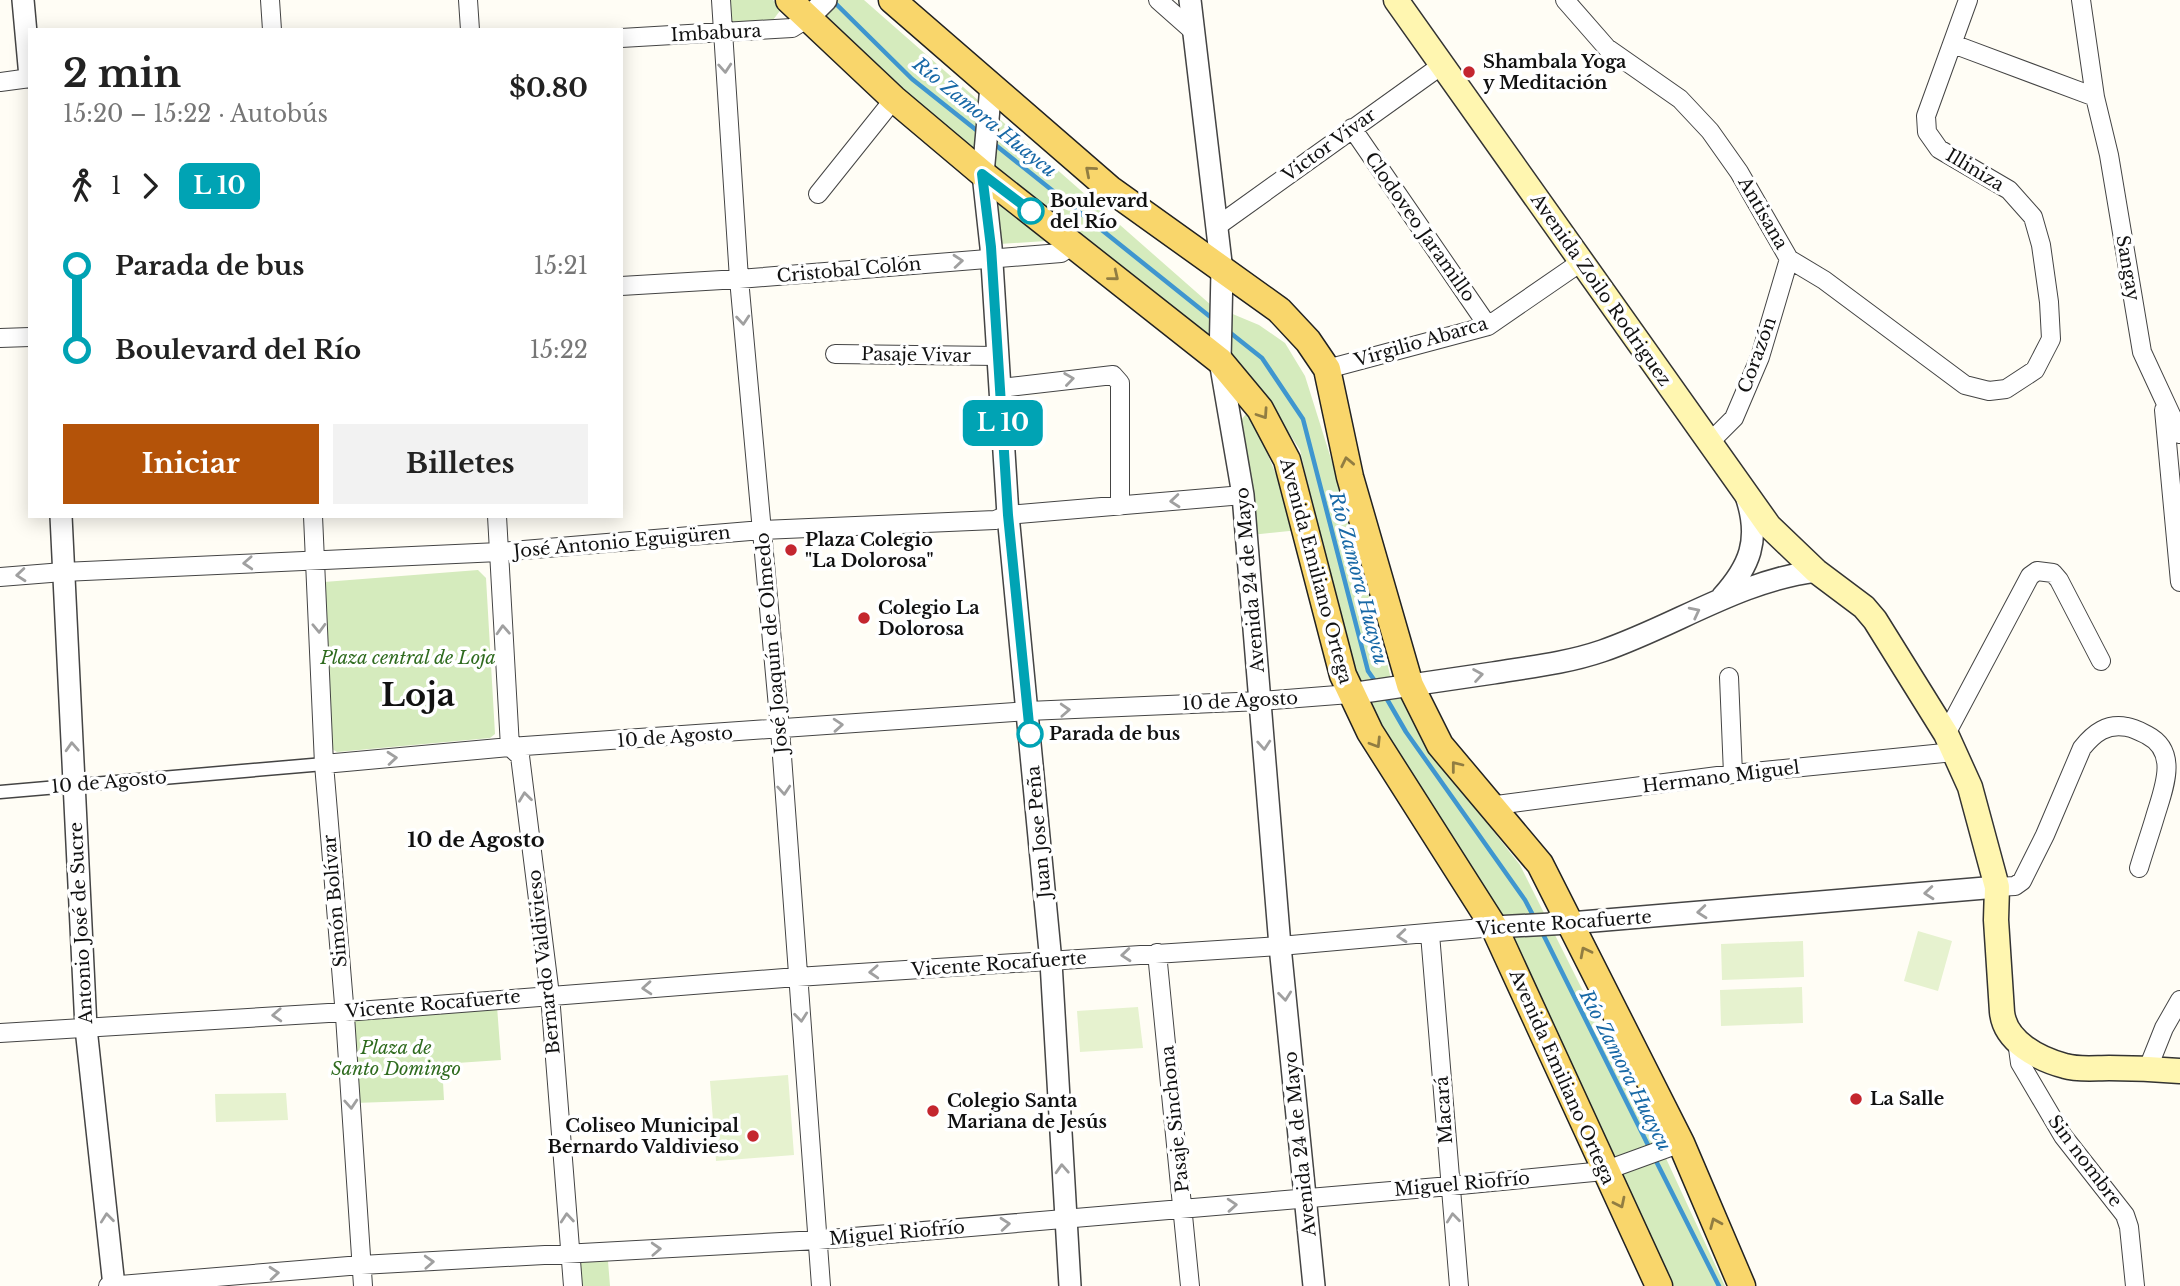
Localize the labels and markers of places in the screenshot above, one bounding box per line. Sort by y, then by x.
place label: Shambala Yoga y Meditación [1483,51,1627,94]
marker: Shambala Yoga y Meditación [1461,64,1477,80]
place label: Boulevard del Río [1050,190,1149,233]
marker: Boulevard del Río [1018,198,1044,224]
place label: Plaza Colegio "La Dolorosa" [805,529,934,572]
marker: Plaza Colegio "La Dolorosa" [783,542,799,558]
place label: Colegio La Dolorosa [878,597,980,640]
marker: Colegio La Dolorosa [856,610,872,626]
marker: Parada de bus [1017,721,1043,747]
place label: Parada de bus [1049,723,1180,745]
place label: La Salle [1870,1088,1944,1110]
place label: Colegio Santa Mariana de Jesús [947,1090,1107,1133]
marker: La Salle [1848,1091,1864,1107]
marker: Colegio Santa Mariana de Jesús [925,1103,941,1119]
place label: Coliseo Municipal Bernardo Valdivieso [548,1115,740,1158]
marker: Coliseo Municipal Bernardo Valdivieso [745,1128,761,1144]

